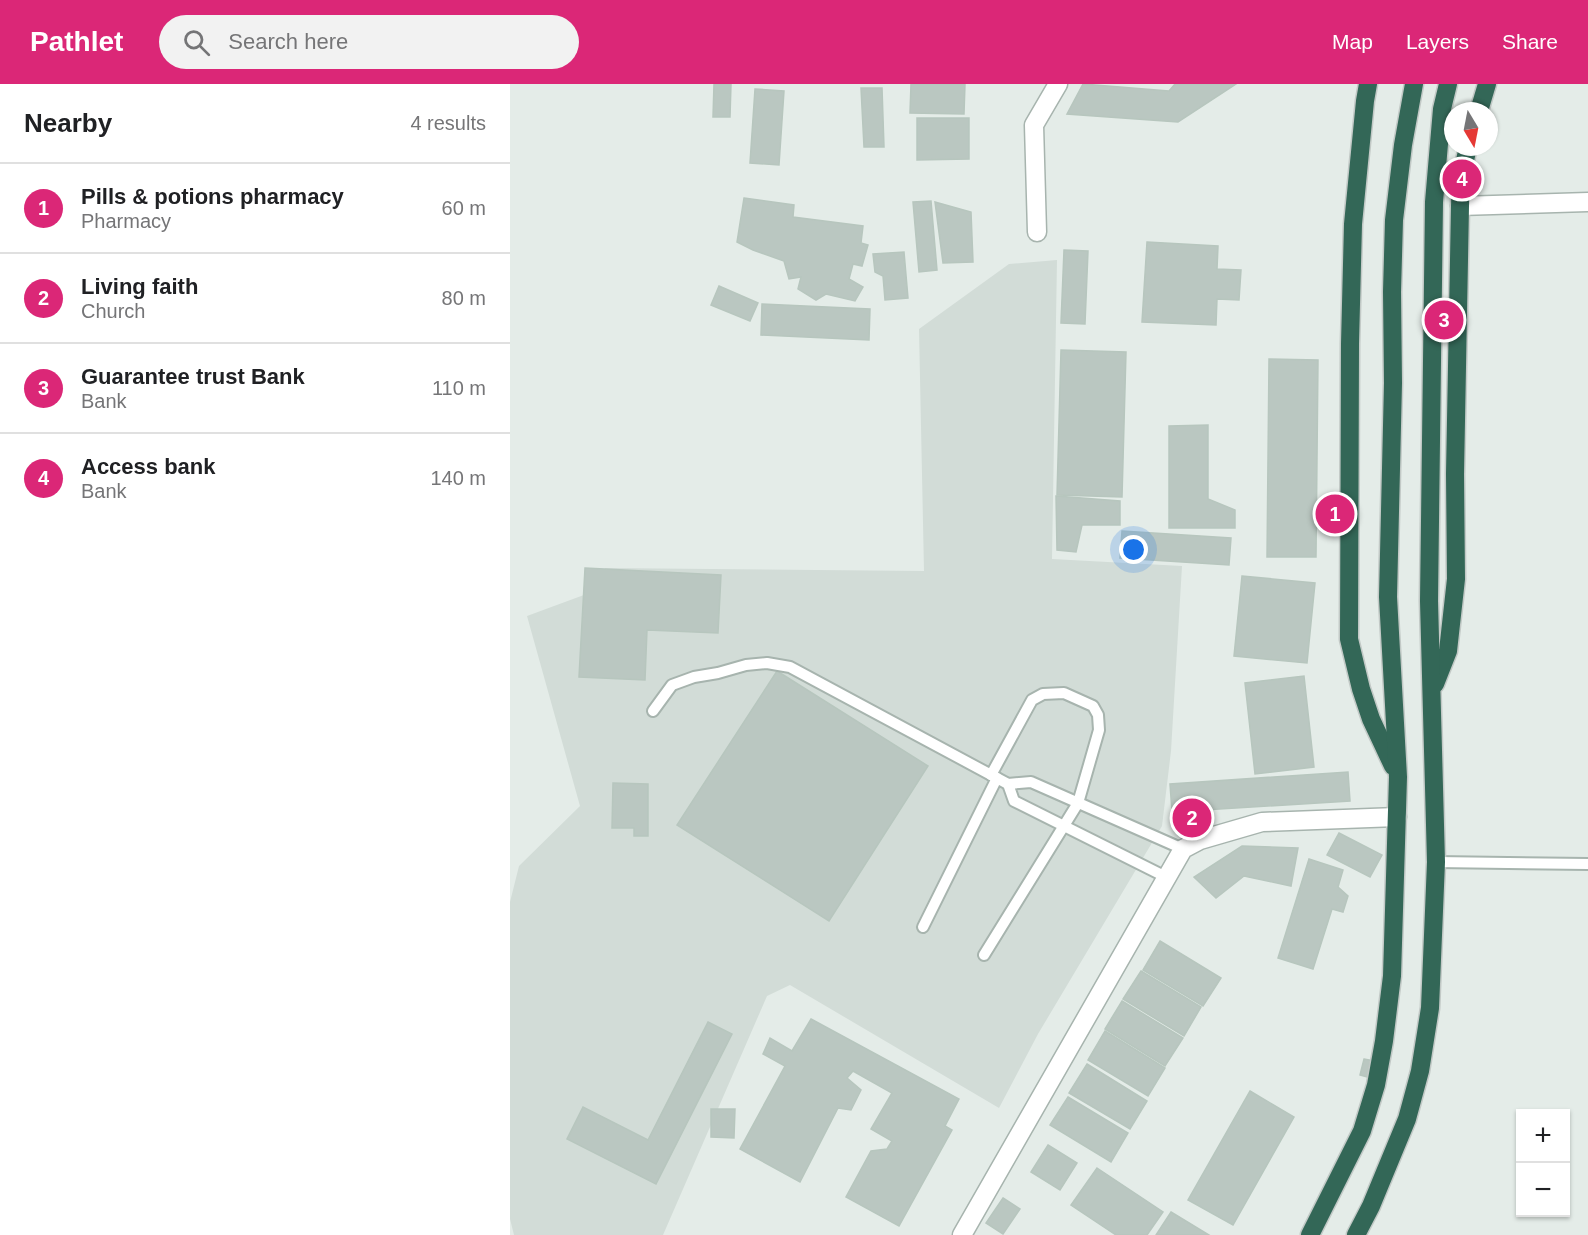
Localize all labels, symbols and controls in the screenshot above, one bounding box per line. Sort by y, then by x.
search box [159,15,579,69]
text: Pathlet [30,26,123,57]
icon: search [180,26,213,59]
text: Search here [228,29,348,54]
text: Map [1332,30,1373,53]
text: Layers [1406,30,1469,53]
text: Share [1502,30,1558,53]
north arrow [1444,102,1498,156]
text: Nearby [24,108,112,138]
text: 4 results [410,112,486,134]
pin: 4 [1442,156,1482,202]
text: Pills & potions pharmacy [81,184,344,209]
text: 1 [38,197,49,219]
text: 60 m [442,197,486,219]
text: Pharmacy [81,210,171,232]
text: Living faith [81,274,198,299]
text: 2 [38,287,49,309]
text: 80 m [442,287,486,309]
pin: 3 [1424,298,1464,342]
text: Church [81,300,145,322]
text: Guarantee trust Bank [81,364,305,389]
text: 3 [38,377,49,399]
text: 110 m [432,377,486,399]
text: Bank [81,390,127,412]
text: Access bank [81,454,216,479]
text: 4 [38,467,49,489]
text: 140 m [430,467,486,489]
text: Bank [81,480,127,502]
pin: 1 [1316,492,1354,536]
your location [1119,535,1148,564]
pin: 2 [1172,796,1212,840]
map controls [1516,1109,1570,1217]
button: + [1516,1109,1570,1163]
button: − [1516,1163,1570,1217]

